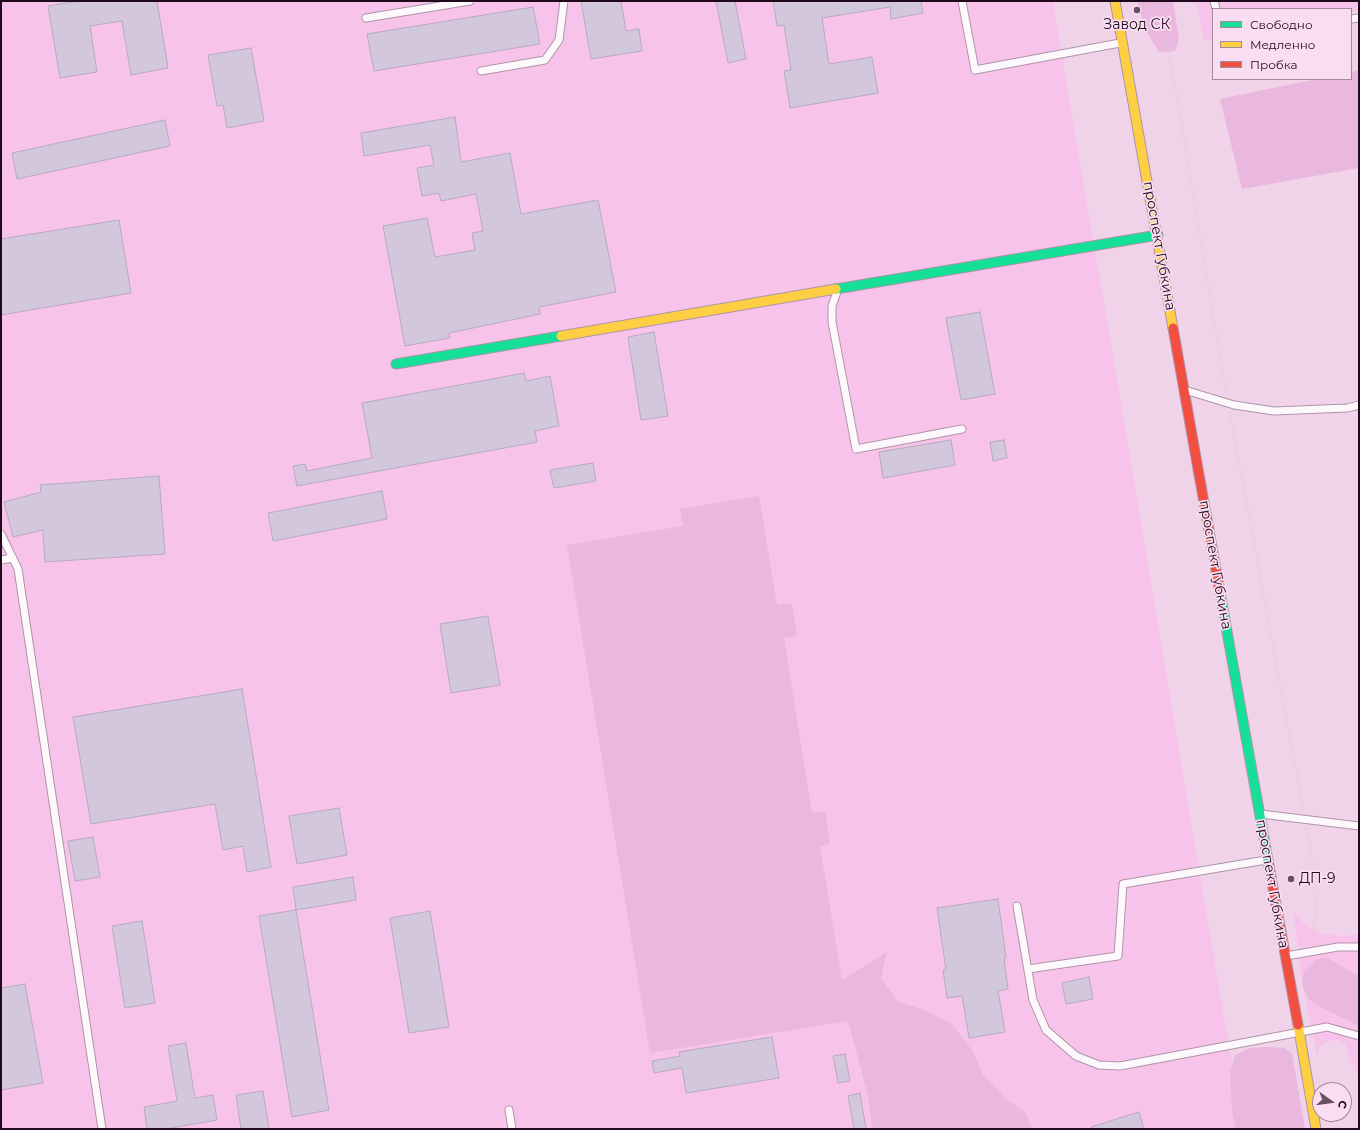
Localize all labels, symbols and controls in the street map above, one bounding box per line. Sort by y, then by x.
marker: Завод СК [1132,5,1142,15]
legend [1212,8,1352,80]
place label: Завод СК [1104,17,1170,33]
text: Свободно [1250,17,1313,32]
text: Медленно [1250,37,1315,52]
text: Пробка [1250,57,1298,72]
street label: проспект Губкина [1139,180,1179,312]
street label: проспект Губкина [1195,499,1235,631]
street label: проспект Губкина [1252,818,1292,950]
place label: ДП-9 [1299,871,1336,887]
marker: ДП-9 [1286,874,1296,884]
north arrow [1312,1082,1352,1122]
text: С [1335,1099,1350,1110]

